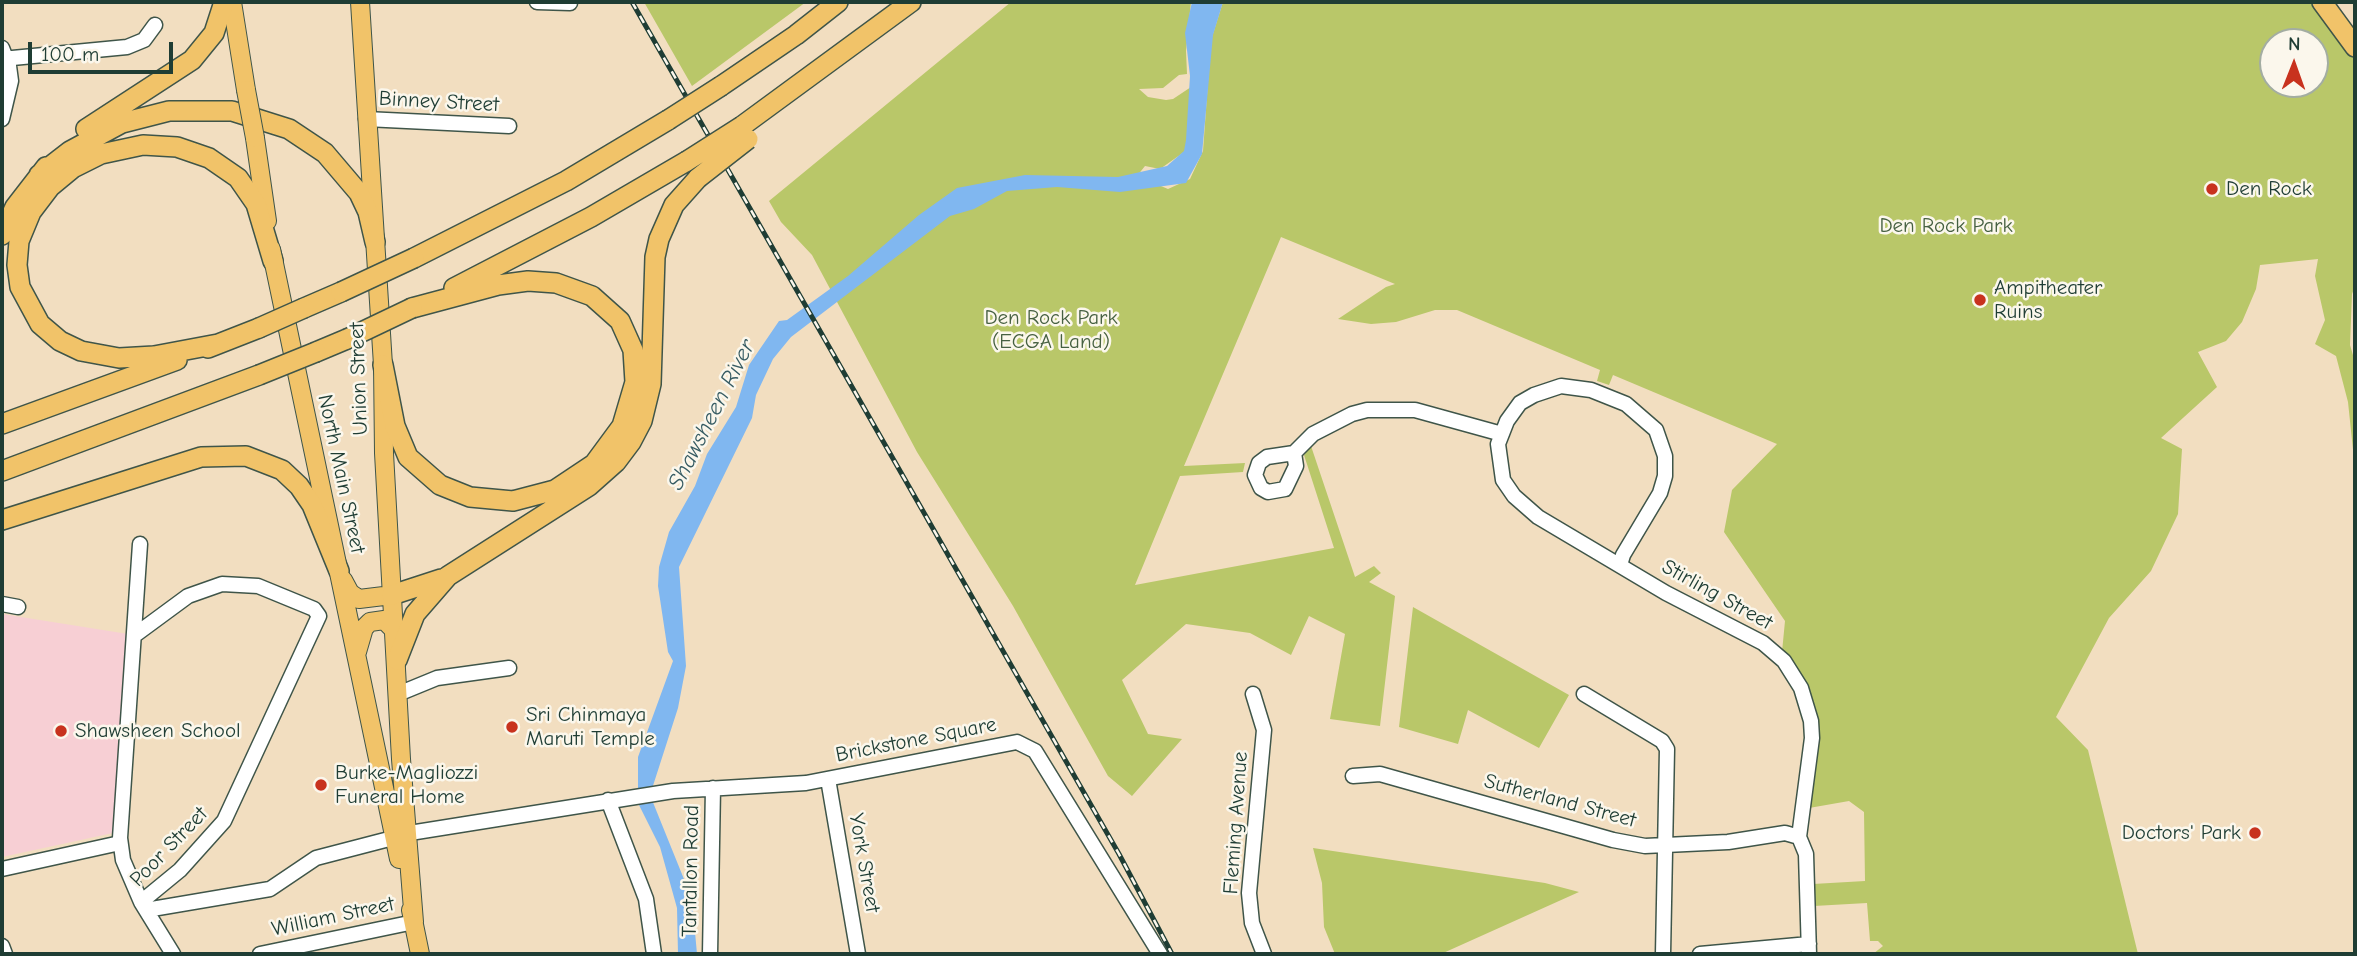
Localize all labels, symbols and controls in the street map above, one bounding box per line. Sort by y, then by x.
scale bar [32,28,177,72]
north arrow [2259,28,2329,98]
text: N [2288,33,2301,55]
text: 100 m [41,42,99,66]
street label: Binney Street [378,86,500,118]
place label: Den Rock [2226,176,2312,202]
marker: Den Rock [2204,181,2220,197]
park label: Den Rock Park [1879,213,2013,239]
place label: Ampitheater Ruins [1994,275,2102,325]
marker: Ampitheater Ruins [1972,292,1988,308]
park label: Den Rock Park (ECGA Land) [984,305,1118,355]
street label: Union Street [344,322,374,436]
water label: Shawsheen River [662,335,762,495]
street label: North Main Street [312,392,370,556]
street label: Stirling Street [1657,554,1777,636]
place label: Sri Chinmaya Maruti Temple [526,702,655,752]
street label: Brickstone Square [833,712,999,768]
place label: Shawsheen School [75,718,241,744]
marker: Sri Chinmaya Maruti Temple [504,719,520,735]
marker: Shawsheen School [53,723,69,739]
street label: Fleming Avenue [1218,751,1254,895]
place label: Burke-Magliozzi Funeral Home [335,760,478,810]
street label: Sutherland Street [1481,769,1639,833]
marker: Burke-Magliozzi Funeral Home [313,777,329,793]
street label: Poor Street [125,802,213,892]
street label: Tantallon Road [677,805,705,937]
street label: York Street [843,811,885,915]
place label: Doctors' Park [2122,820,2241,846]
marker: Doctors' Park [2247,825,2263,841]
street label: William Street [269,892,397,942]

